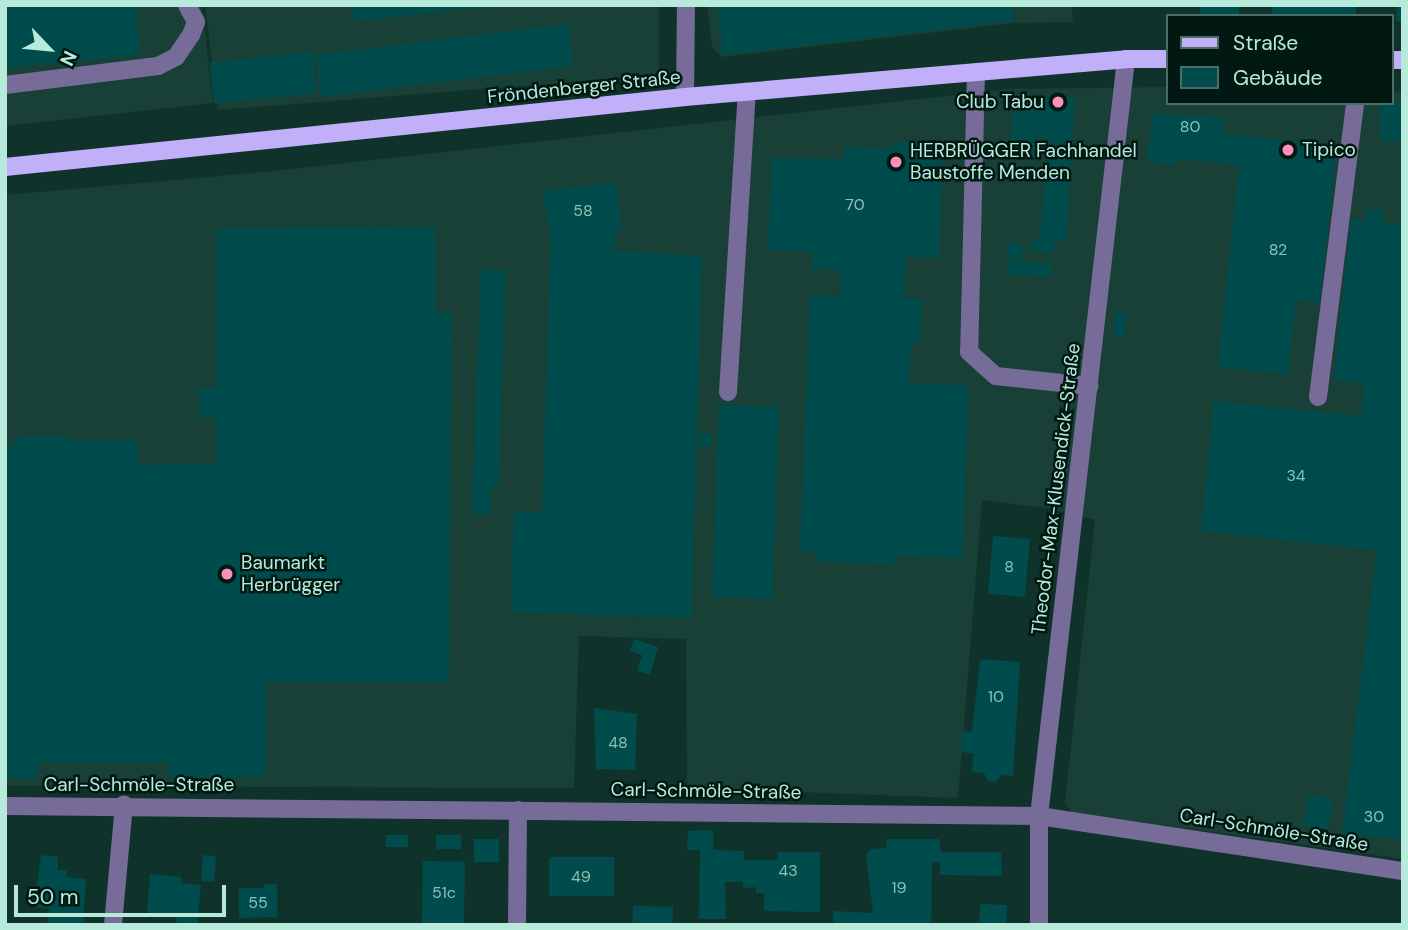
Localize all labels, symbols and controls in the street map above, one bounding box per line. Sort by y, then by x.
north arrow [14,14,84,84]
legend [1166,14,1394,105]
text: Straße [1233,29,1298,57]
text: N [54,47,83,70]
text: Gebäude [1233,64,1323,92]
street label: Fröndenberger Straße [486,66,682,108]
place label: Club Tabu [956,91,1044,113]
marker: Club Tabu [1050,94,1066,110]
house number: 80 [1180,117,1200,137]
place label: Tipico [1302,139,1356,161]
place label: HERBRÜGGER Fachhandel Baustoffe Menden [910,140,1137,184]
marker: Tipico [1280,142,1296,158]
marker: HERBRÜGGER Fachhandel Baustoffe Menden [888,154,904,170]
house number: 70 [845,195,865,215]
house number: 58 [573,201,593,221]
house number: 82 [1269,240,1287,260]
street label: Theodor-Max-Klusendick-Straße [1027,342,1085,636]
house number: 34 [1286,466,1306,486]
place label: Baumarkt Herbrügger [241,552,340,596]
house number: 8 [1004,557,1014,577]
marker: Baumarkt Herbrügger [219,566,235,582]
house number: 10 [988,687,1004,707]
house number: 48 [608,733,628,753]
street label: Carl-Schmöle-Straße [44,774,234,796]
street label: Carl-Schmöle-Straße [610,778,802,804]
street label: Carl-Schmöle-Straße [1178,804,1370,856]
house number: 30 [1364,807,1384,827]
house number: 43 [778,861,798,881]
house number: 49 [571,867,591,887]
scale bar [18,870,229,914]
house number: 19 [891,878,907,898]
text: 50 m [27,883,78,911]
house number: 51c [432,883,456,903]
house number: 55 [248,893,268,913]

